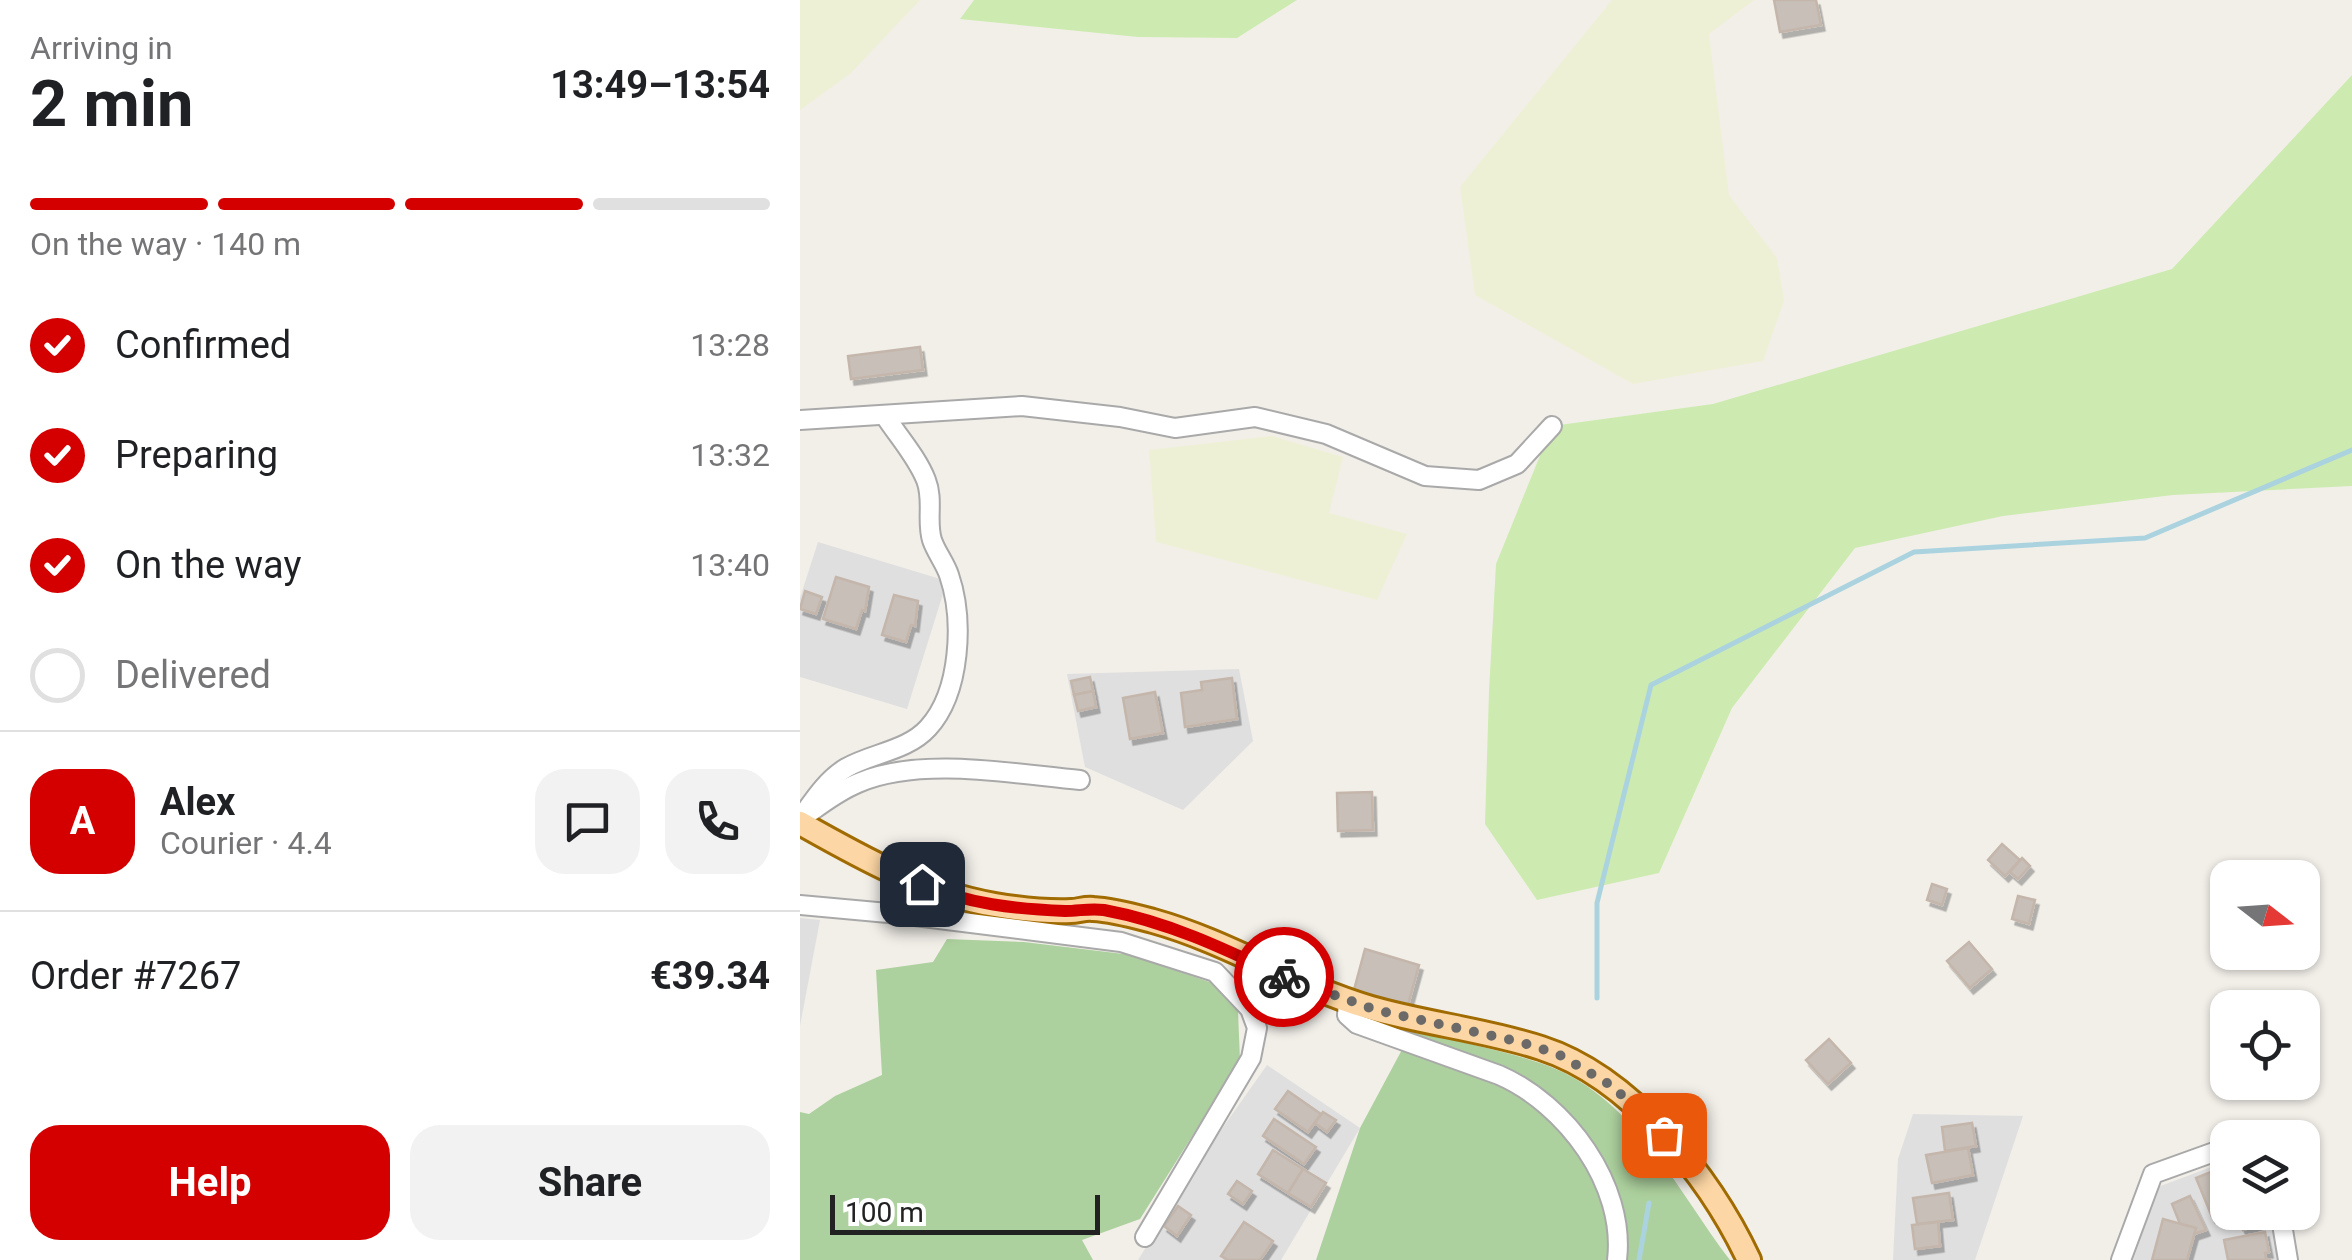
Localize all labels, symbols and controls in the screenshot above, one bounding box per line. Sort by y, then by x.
text: Arriving in [30,29,173,67]
text: 13:49–13:54 [550,63,770,107]
text: 2 min [30,66,193,142]
text: On the way · 140 m [30,225,301,263]
icon: check [30,318,85,373]
text: Confirmed [115,323,291,367]
text: 13:28 [690,326,770,364]
icon: check [30,428,85,483]
text: Preparing [115,433,278,477]
text: 13:32 [690,436,770,474]
icon: check [30,538,85,593]
text: On the way [115,543,301,587]
text: 13:40 [690,546,770,584]
text: Delivered [115,653,271,697]
button: chat [535,769,640,874]
button: phone [665,769,770,874]
text: Alex [160,780,235,824]
text: A [70,799,95,843]
text: Courier · 4.4 [160,824,332,862]
pin [880,842,965,927]
icon: home [895,857,950,912]
north arrow [2210,860,2320,970]
map controls [2210,860,2320,1230]
courier [1234,927,1334,1027]
icon: bike [1257,950,1312,1005]
text: Order #7267 [30,954,241,998]
text: €39.34 [650,954,770,998]
button: locate [2210,990,2320,1100]
pin [1622,1093,1707,1178]
icon: bag [1637,1108,1692,1163]
button: layers [2210,1120,2320,1230]
button: Help [30,1125,390,1240]
button: Share [410,1125,770,1240]
scale bar [830,1190,1100,1234]
text: 100 m [845,1196,924,1229]

